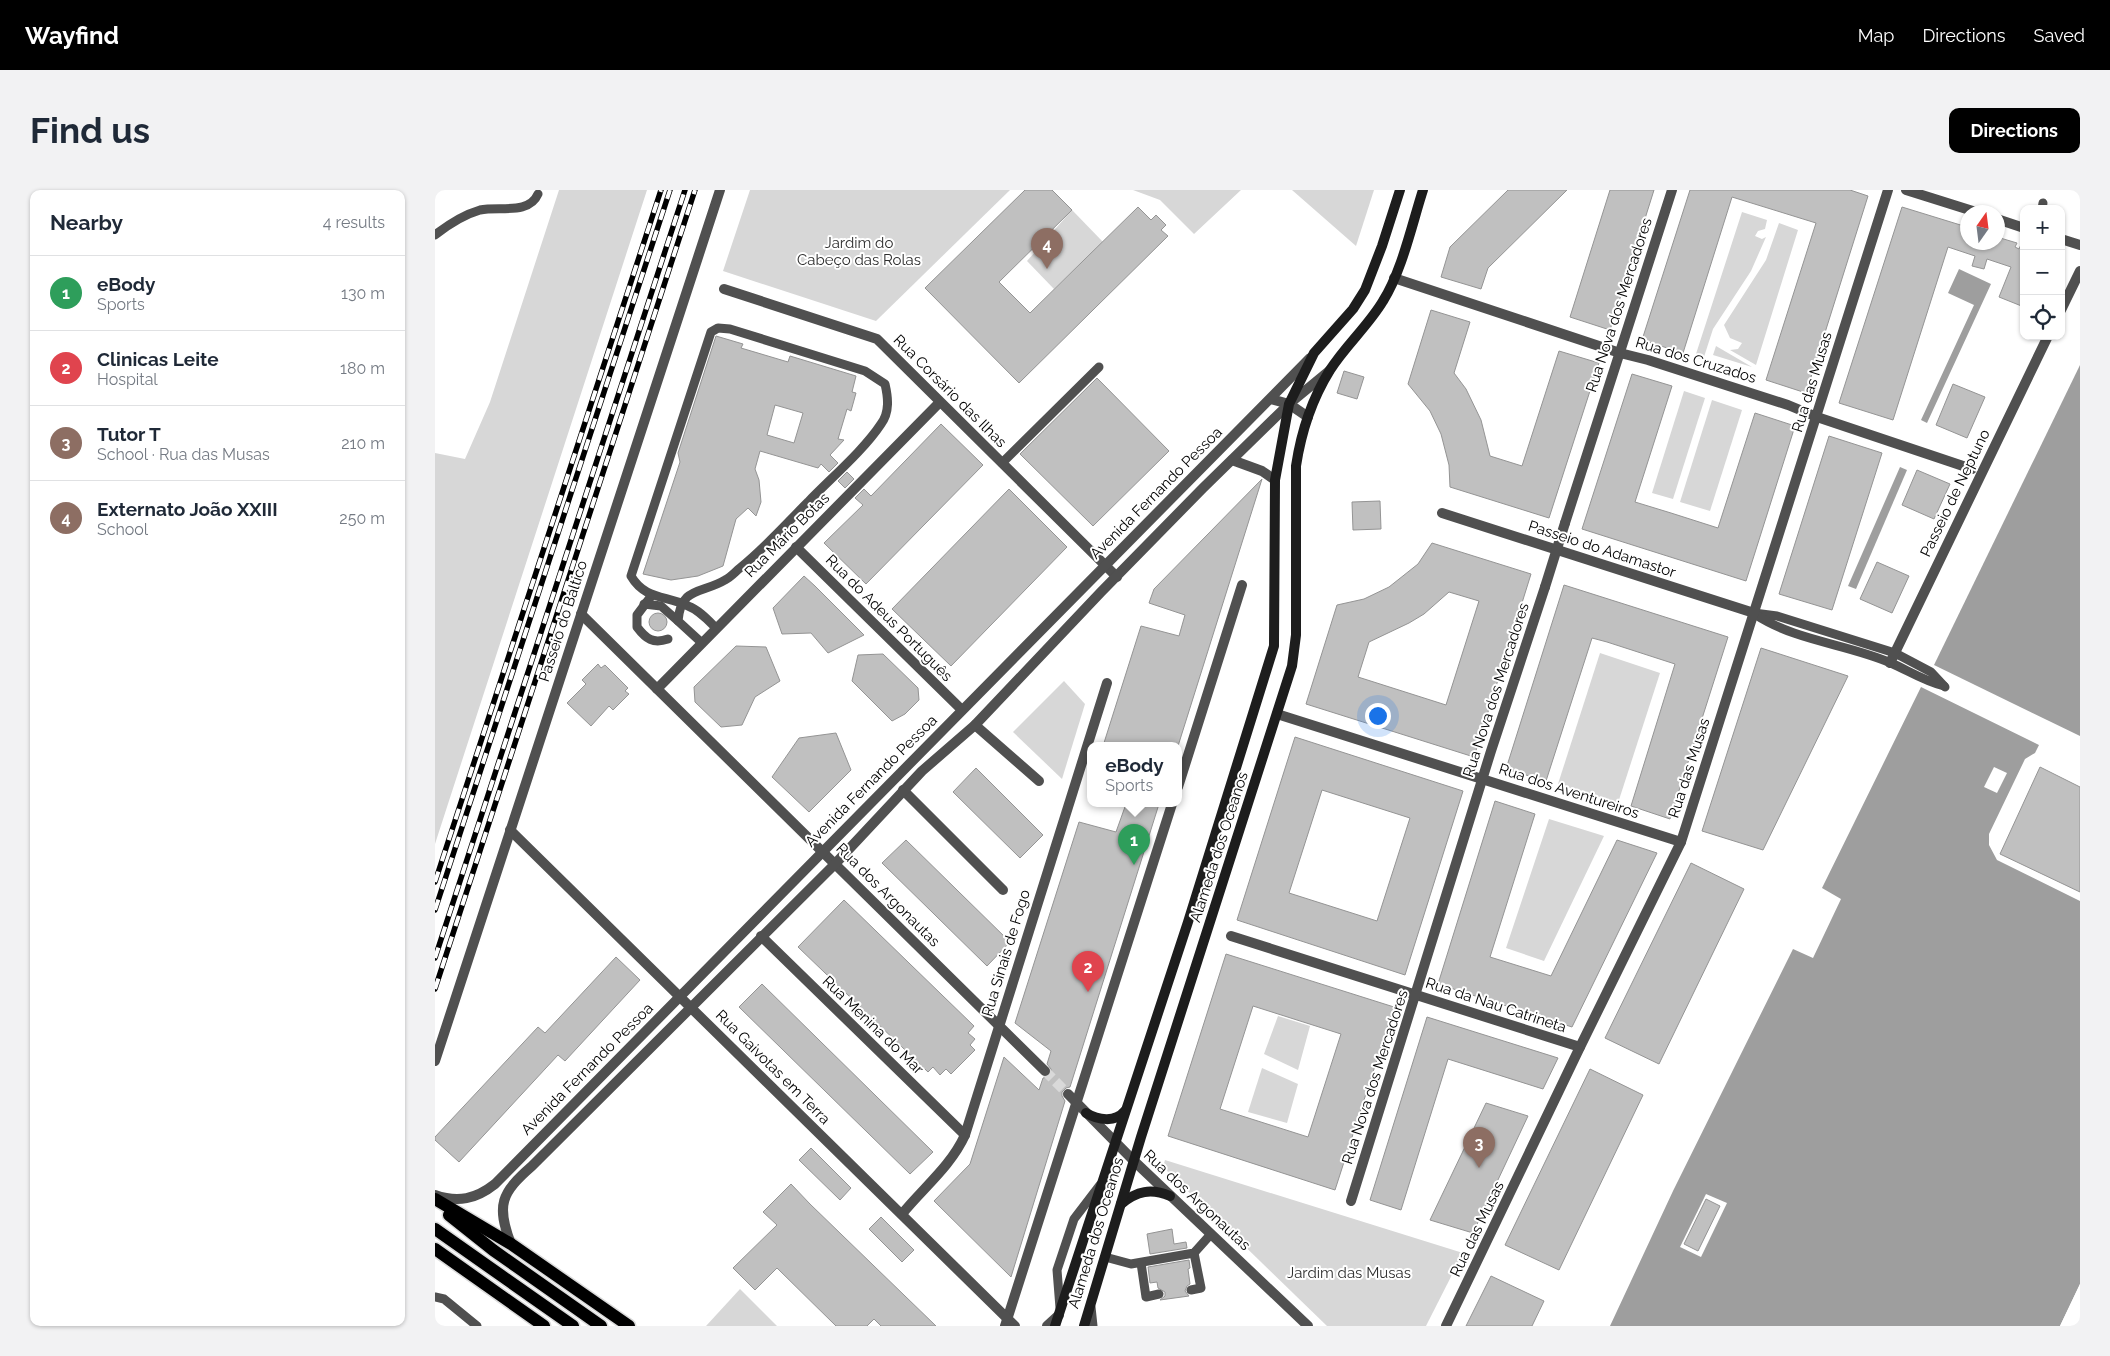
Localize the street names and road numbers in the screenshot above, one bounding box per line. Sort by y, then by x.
street label: Rua Nova dos Mercadores [1582,215,1656,395]
street label: Rua das Musas [1788,330,1836,434]
street label: Rua Corsário das Ilhas [890,331,1010,451]
street label: Rua dos Cruzados [1633,333,1759,387]
street label: Avenida Fernando Pessoa [1086,423,1226,563]
street label: Passeio de Neptuno [1916,426,1994,560]
street label: Rua Mário Botas [741,489,833,581]
street label: Passeio do Adamastor [1526,517,1679,582]
street label: Rua do Adeus Português [822,551,956,685]
street label: Passeio do Báltico [535,558,591,684]
street label: Rua Nova dos Mercadores [1459,600,1533,780]
street label: Avenida Fernando Pessoa [801,711,941,851]
street label: Rua das Musas [1664,716,1714,820]
street label: Rua dos Aventureiros [1497,760,1641,822]
street label: Alameda dos Oceanos [1186,770,1252,924]
street label: Rua dos Argonautas [832,839,944,951]
street label: Rua Sinais de Fogo [978,887,1034,1019]
street label: Rua Menina do Mar [819,972,928,1078]
street label: Rua da Nau Catrineta [1423,974,1569,1036]
street label: Rua Nova dos Mercadores [1338,987,1412,1167]
street label: Avenida Fernando Pessoa [517,999,657,1139]
street label: Rua Gaivotas em Terra [712,1006,834,1128]
street label: Rua dos Argonautas [1140,1146,1254,1254]
street label: Alameda dos Oceanos [1064,1155,1128,1311]
street label: Rua das Musas [1446,1178,1508,1280]

